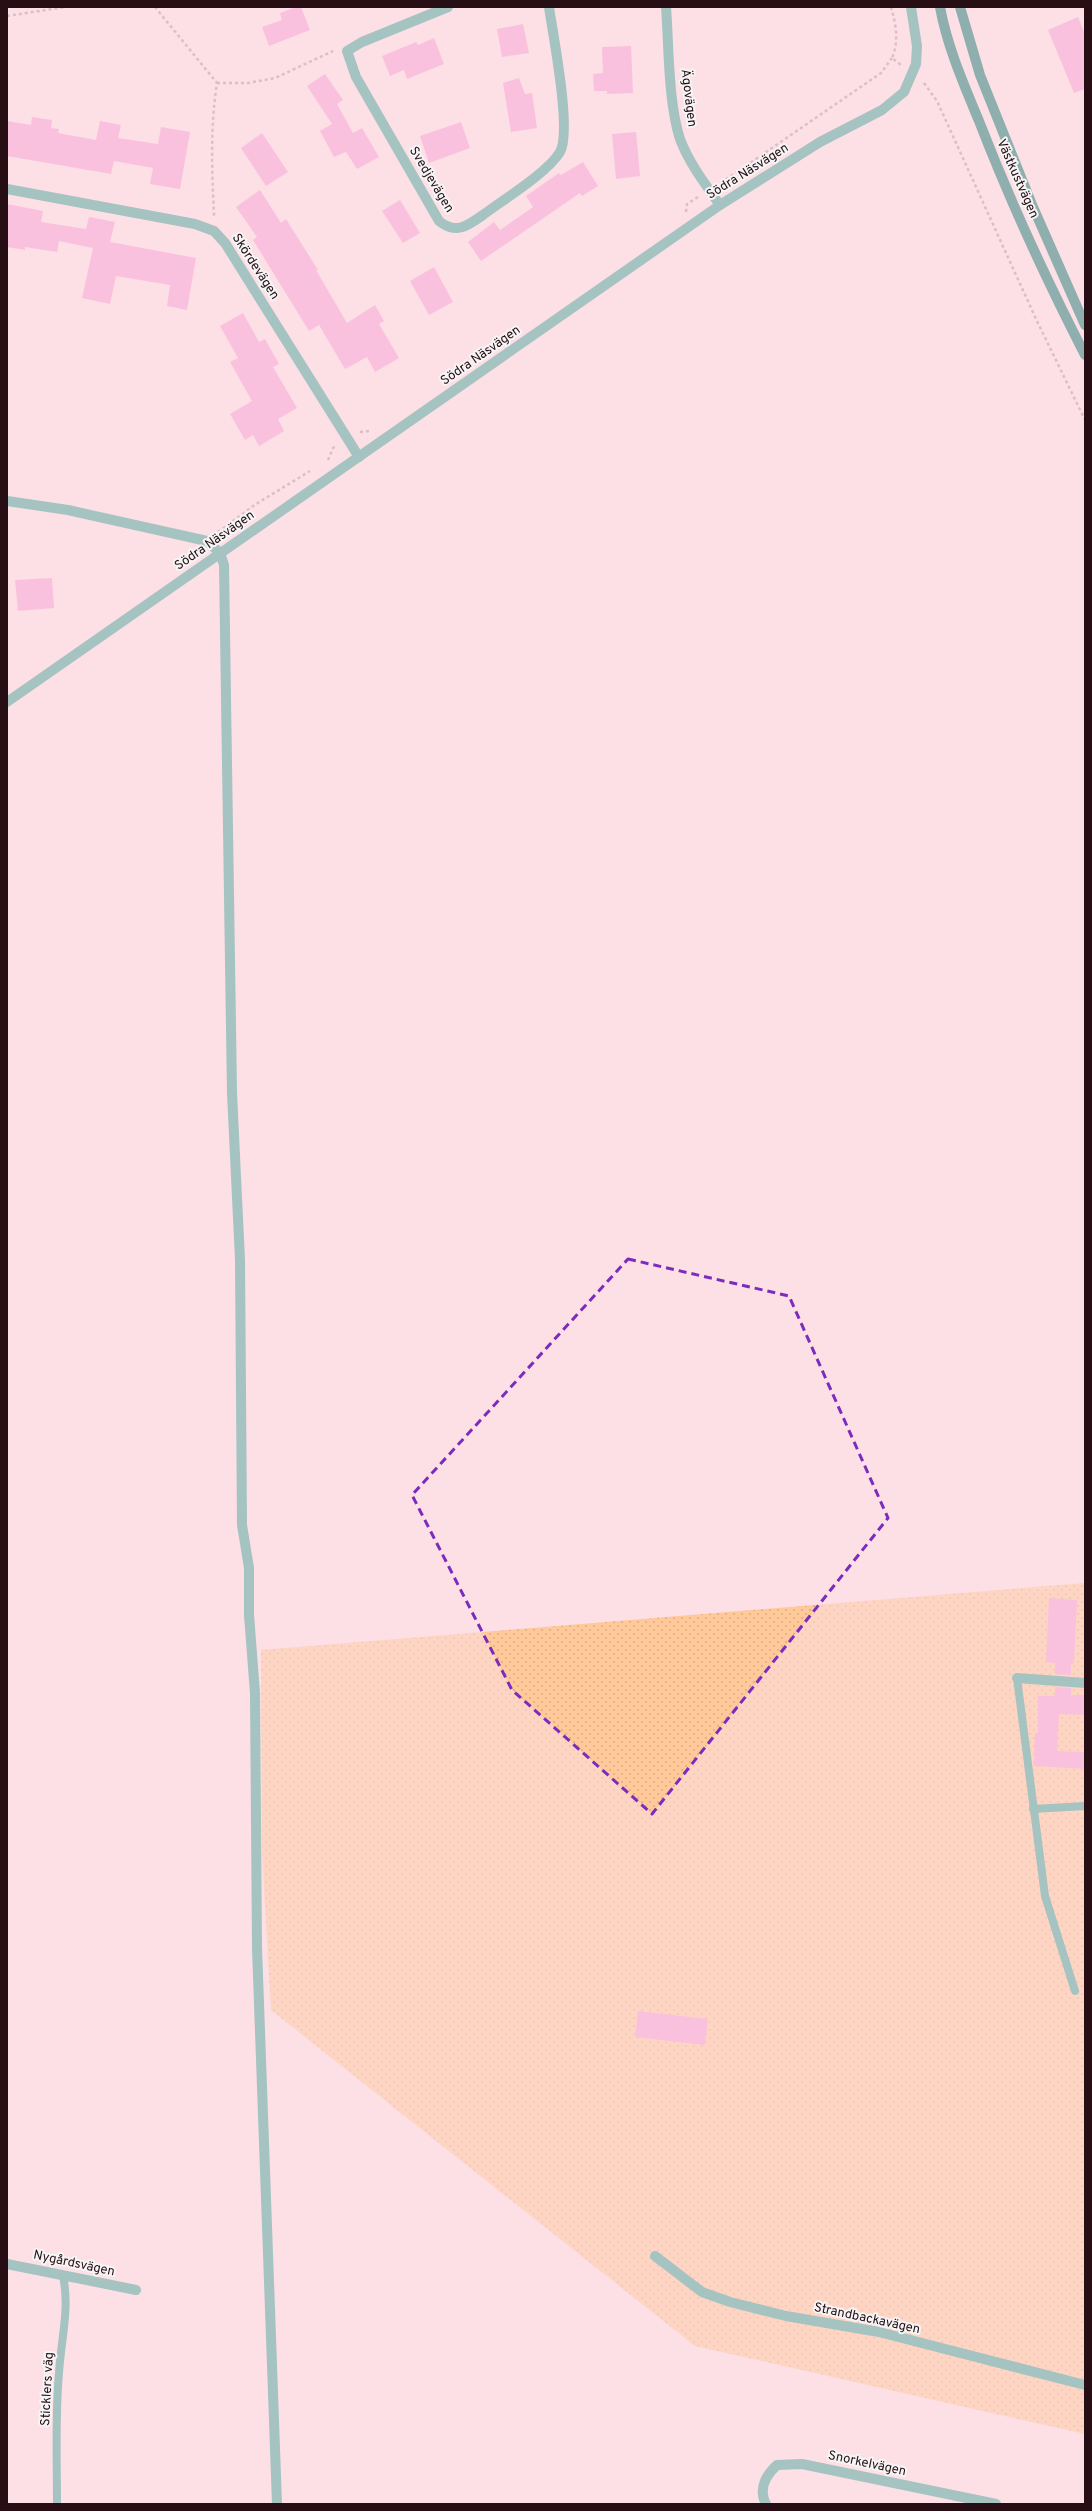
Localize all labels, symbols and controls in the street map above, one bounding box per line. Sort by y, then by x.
street label: Ägovägen [677,68,701,128]
street label: Västkustvägen [992,137,1042,221]
street label: Södra Näsvägen [704,140,792,204]
street label: Svedjevägen [405,144,457,216]
street label: Skördevägen [228,231,282,303]
street label: Södra Näsvägen [438,323,524,389]
street label: Södra Näsvägen [172,508,258,574]
street label: Nygårdsvägen [32,2248,116,2280]
street label: Strandbackavägen [813,2300,921,2338]
street label: Sticklers väg [38,2352,58,2426]
street label: Snorkelvägen [827,2448,907,2480]

